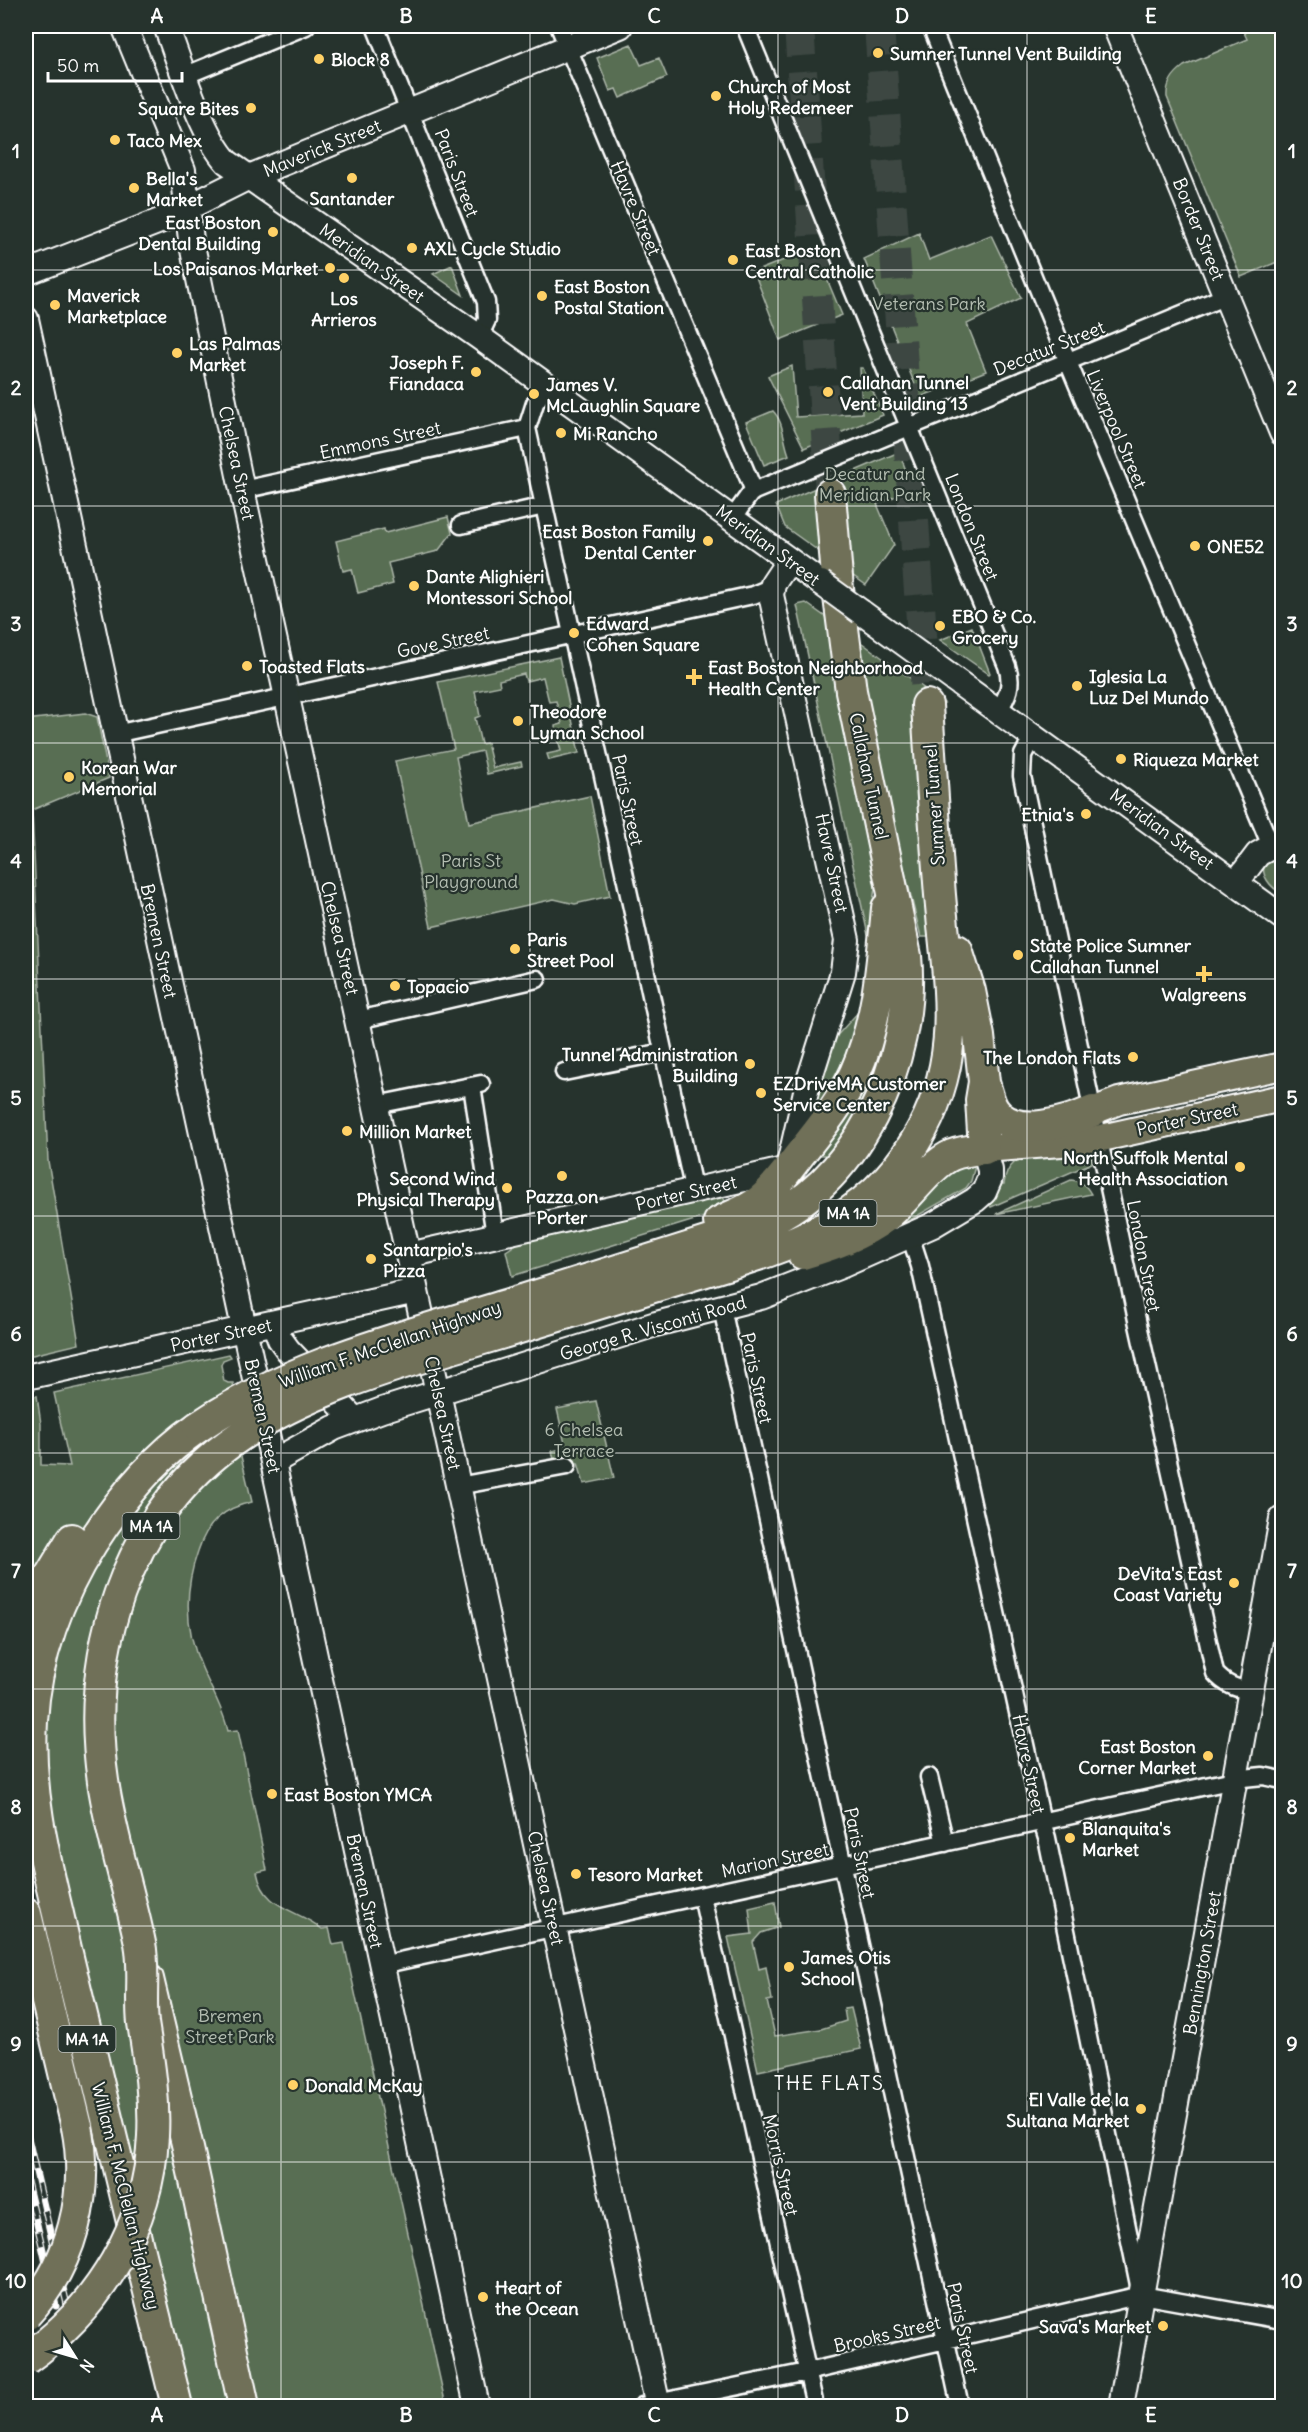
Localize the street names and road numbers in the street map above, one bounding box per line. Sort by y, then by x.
street label: Maverick Street [260,114,384,182]
street label: Paris Street [430,126,484,220]
street label: Havre Street [606,157,666,259]
street label: Border Street [1168,174,1230,284]
street label: Meridian Street [315,218,429,308]
street label: Decatur Street [990,315,1108,381]
street label: Liverpool Street [1082,366,1152,492]
street label: Chelsea Street [214,404,260,522]
street label: Emmons Street [317,416,443,464]
street label: London Street [940,470,1004,584]
street label: Meridian Street [711,499,825,591]
street label: Gove Street [395,621,491,663]
street label: Callahan Tunnel [844,711,894,841]
street label: Sumner Tunnel [918,744,950,866]
street label: Paris Street [607,752,649,848]
street label: Meridian Street [1105,783,1219,875]
street label: Havre Street [810,811,854,915]
street label: Chelsea Street [316,879,364,997]
street label: Bremen Street [136,882,182,1000]
street label: Porter Street [1134,1097,1240,1141]
street label: Porter Street [633,1170,739,1216]
street label: London Street [1122,1198,1166,1314]
road number: MA 1A [820,1200,876,1226]
street label: George R. Visconti Road [557,1290,749,1366]
street label: William F. McClellan Highway [276,1295,504,1393]
street label: Porter Street [168,1313,274,1357]
street label: Paris Street [736,1330,778,1426]
street label: Chelsea Street [420,1354,466,1472]
street label: Bremen Street [240,1357,286,1475]
road number: MA 1A [122,1513,180,1539]
street label: Havre Street [1007,1712,1051,1816]
street label: Paris Street [839,1805,881,1901]
street label: Chelsea Street [523,1829,569,1947]
street label: Bremen Street [342,1832,388,1950]
street label: Marion Street [719,1837,831,1883]
street label: Bennington Street [1178,1889,1226,2037]
road number: MA 1A [58,2026,116,2052]
street label: William F. McClellan Highway [87,2080,165,2312]
street label: Morris Street [758,2112,804,2218]
street label: Paris Street [942,2280,984,2376]
street label: Brooks Street [831,2311,943,2357]

